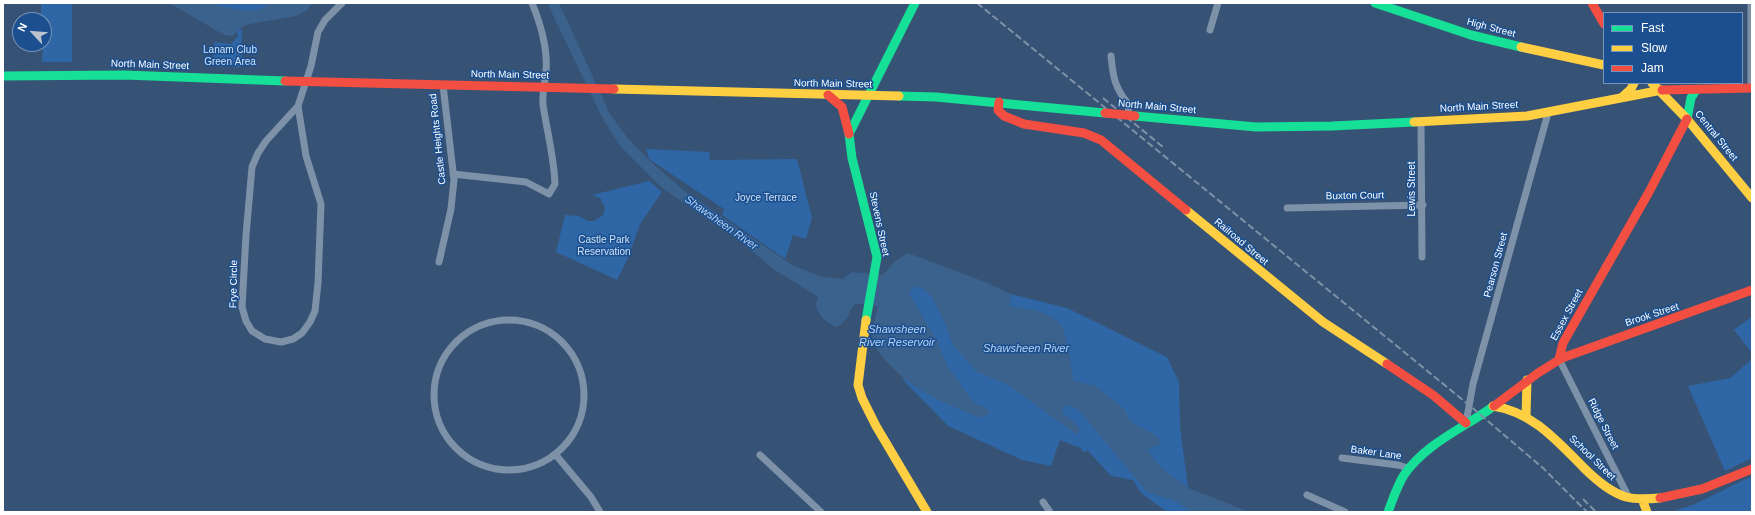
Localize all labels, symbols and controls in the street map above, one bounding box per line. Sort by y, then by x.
north arrow [12,12,52,52]
legend [1603,12,1743,84]
street label: High Street [1465,16,1517,40]
text: N [15,21,29,33]
text: Fast [1641,21,1664,35]
text: Slow [1641,41,1667,55]
park label: Lanam Club Green Area [203,44,257,68]
street label: North Main Street [111,58,189,72]
text: Jam [1641,61,1664,75]
street label: North Main Street [471,68,549,82]
street label: North Main Street [794,77,872,91]
street label: Castle Heights Road [427,93,449,185]
street label: North Main Street [1117,98,1197,116]
street label: North Main Street [1440,99,1518,115]
street label: Central Street [1692,108,1740,164]
street label: Lewis Street [1406,161,1418,217]
street label: Buxton Court [1326,189,1384,203]
street label: Stevens Street [866,191,892,257]
park label: Joyce Terrace [735,192,797,204]
water label: Shawsheen River [682,193,760,253]
street label: Railroad Street [1212,216,1270,268]
street label: Pearson Street [1482,231,1510,299]
park label: Castle Park Reservation [577,234,631,258]
street label: Frye Circle [228,260,240,308]
street label: Essex Street [1548,287,1586,343]
street label: Brook Street [1624,301,1680,329]
water label: Shawsheen River Reservoir [859,323,935,349]
water label: Shawsheen River [983,342,1069,356]
street label: Ridge Street [1585,397,1621,451]
street label: School Street [1566,433,1618,483]
street label: Baker Lane [1350,443,1402,463]

